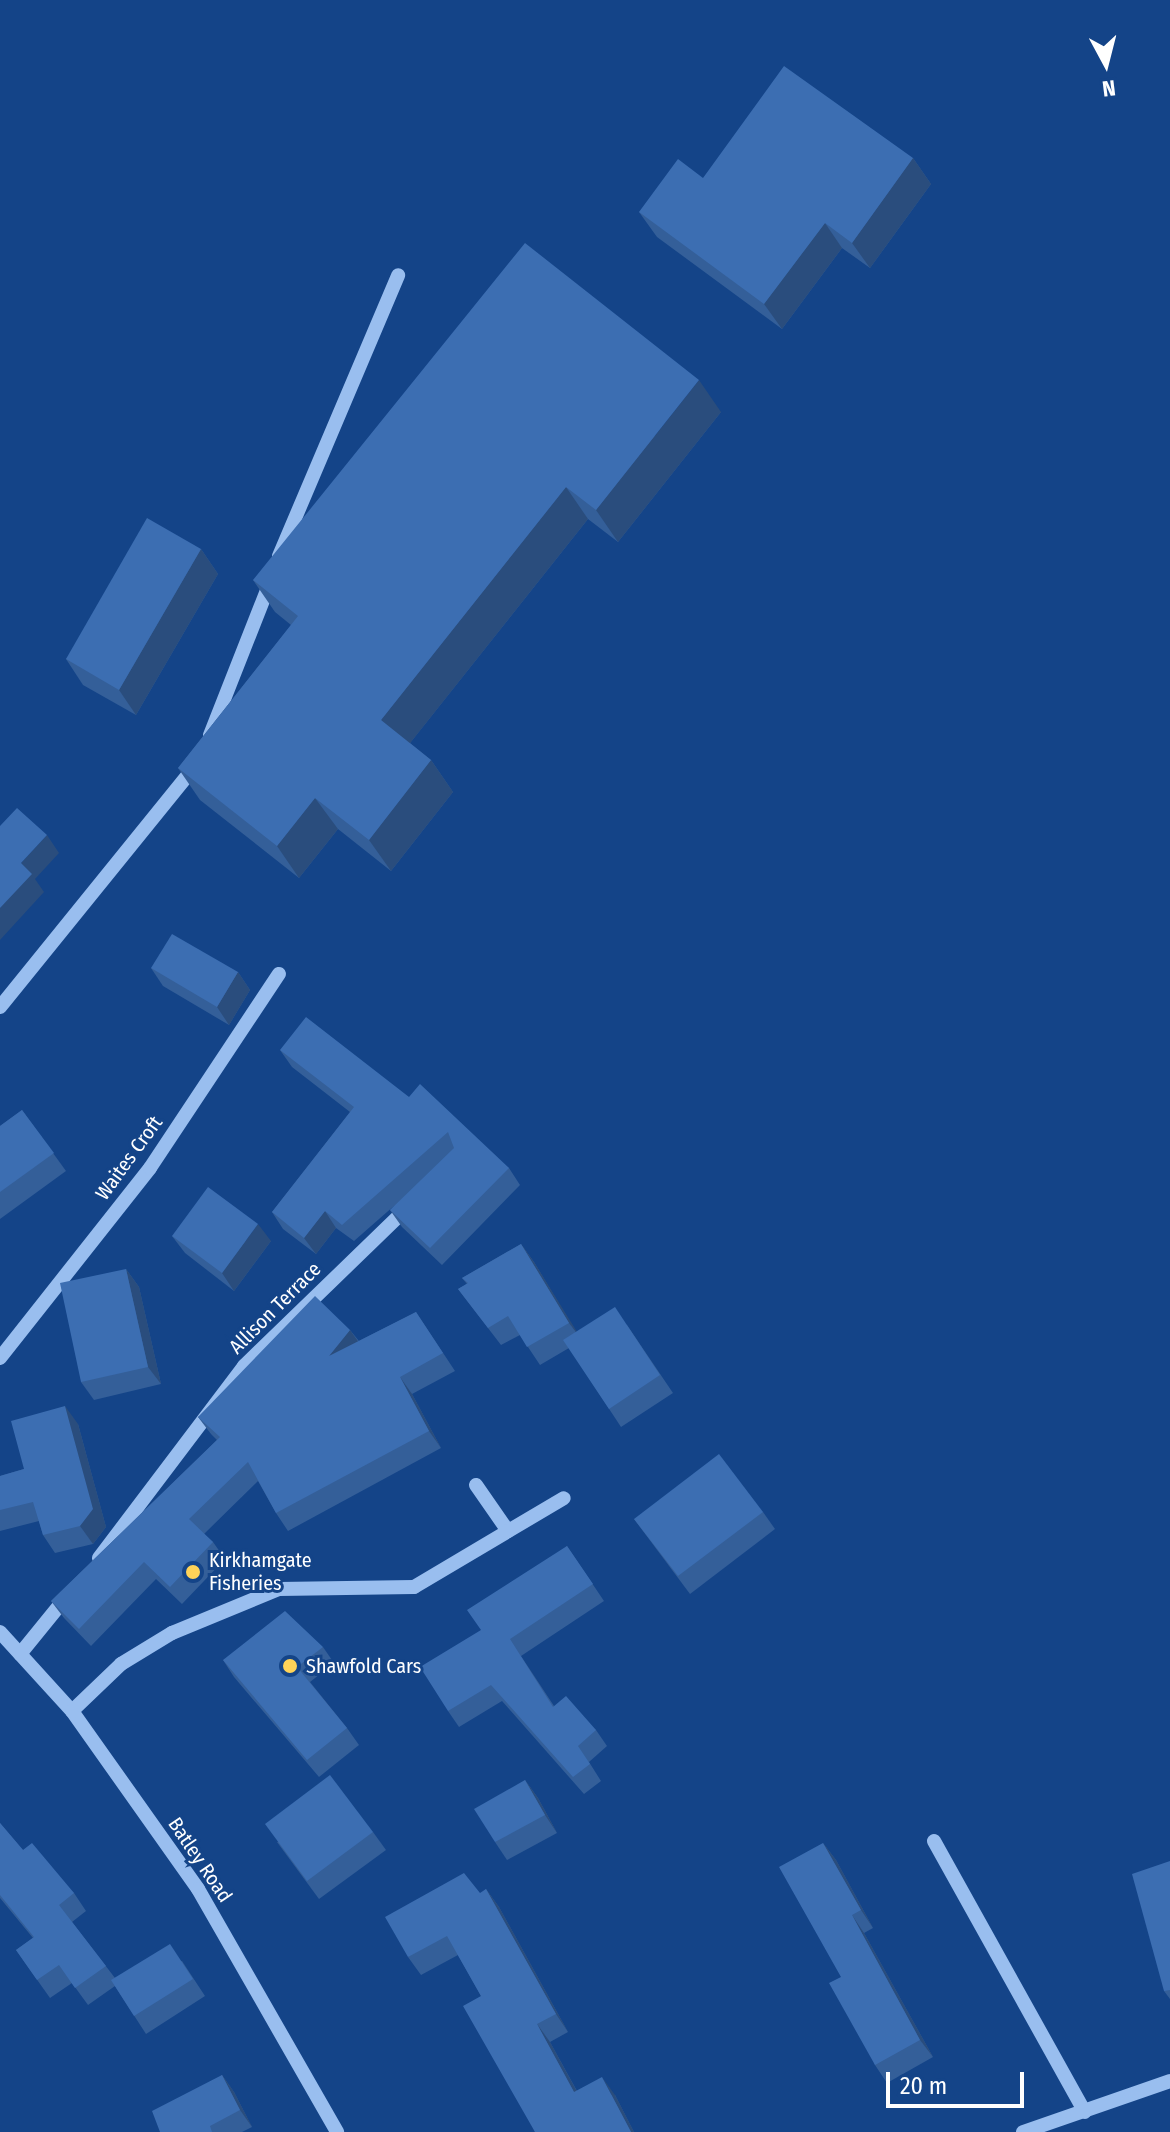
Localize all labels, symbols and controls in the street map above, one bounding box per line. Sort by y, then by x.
north arrow [1066,24,1146,104]
text: N [1101,74,1117,103]
street label: Waites Croft [90,1111,168,1205]
street label: Allison Terrace [224,1257,326,1359]
place label: Kirkhamgate Fisheries [209,1548,312,1595]
marker: Kirkhamgate Fisheries [184,1563,202,1581]
place label: Shawfold Cars [306,1654,421,1678]
marker: Shawfold Cars [281,1657,299,1675]
street label: Batley Road [163,1813,237,1907]
scale bar [890,2056,1028,2106]
text: 20 m [900,2072,947,2100]

